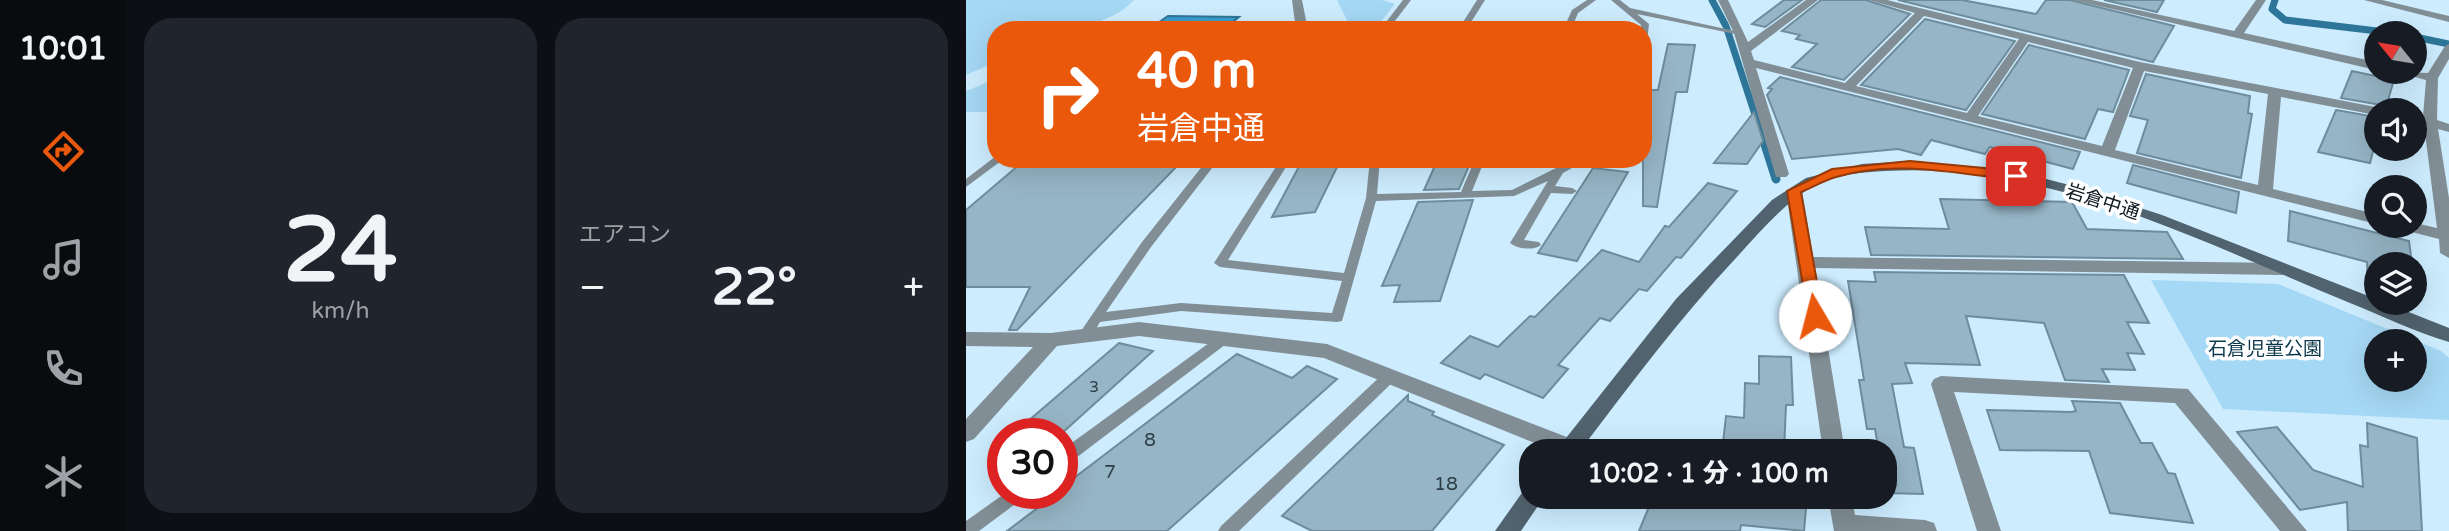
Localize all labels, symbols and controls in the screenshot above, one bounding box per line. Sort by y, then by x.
north arrow [2364,21,2427,84]
map controls [2364,21,2427,392]
text: 10:01 [19,30,107,68]
text: 40 m [1137,42,1256,101]
icon: right [1022,49,1113,140]
button: sound [2364,98,2427,161]
text: 岩倉中通 [1137,110,1265,148]
icon: directions [39,127,88,176]
pin [1986,146,2046,206]
icon: arrive [1997,157,2035,195]
button: search [2364,175,2427,238]
street label: 岩倉中通 [2063,180,2142,224]
text: 24 [283,196,398,306]
text: エアコン [579,221,671,249]
icon: music [39,235,88,284]
button: layers [2364,252,2427,315]
text: 22° [712,256,797,319]
text: − [579,265,606,311]
text: + [903,265,924,311]
position arrow [1778,279,1852,353]
text: km/h [312,297,369,325]
button: + [2364,329,2427,392]
park label: 石倉児童公園 [2208,338,2322,360]
icon: phone [39,344,88,393]
house number: 3 [1089,377,1099,397]
speed limit sign: 30 [987,418,1078,509]
house number: 8 [1144,429,1156,451]
icon: climate [39,452,88,501]
text: 10:02 · 1 分 · 100 m [1587,458,1829,489]
house number: 7 [1104,461,1116,483]
house number: 18 [1434,473,1458,495]

